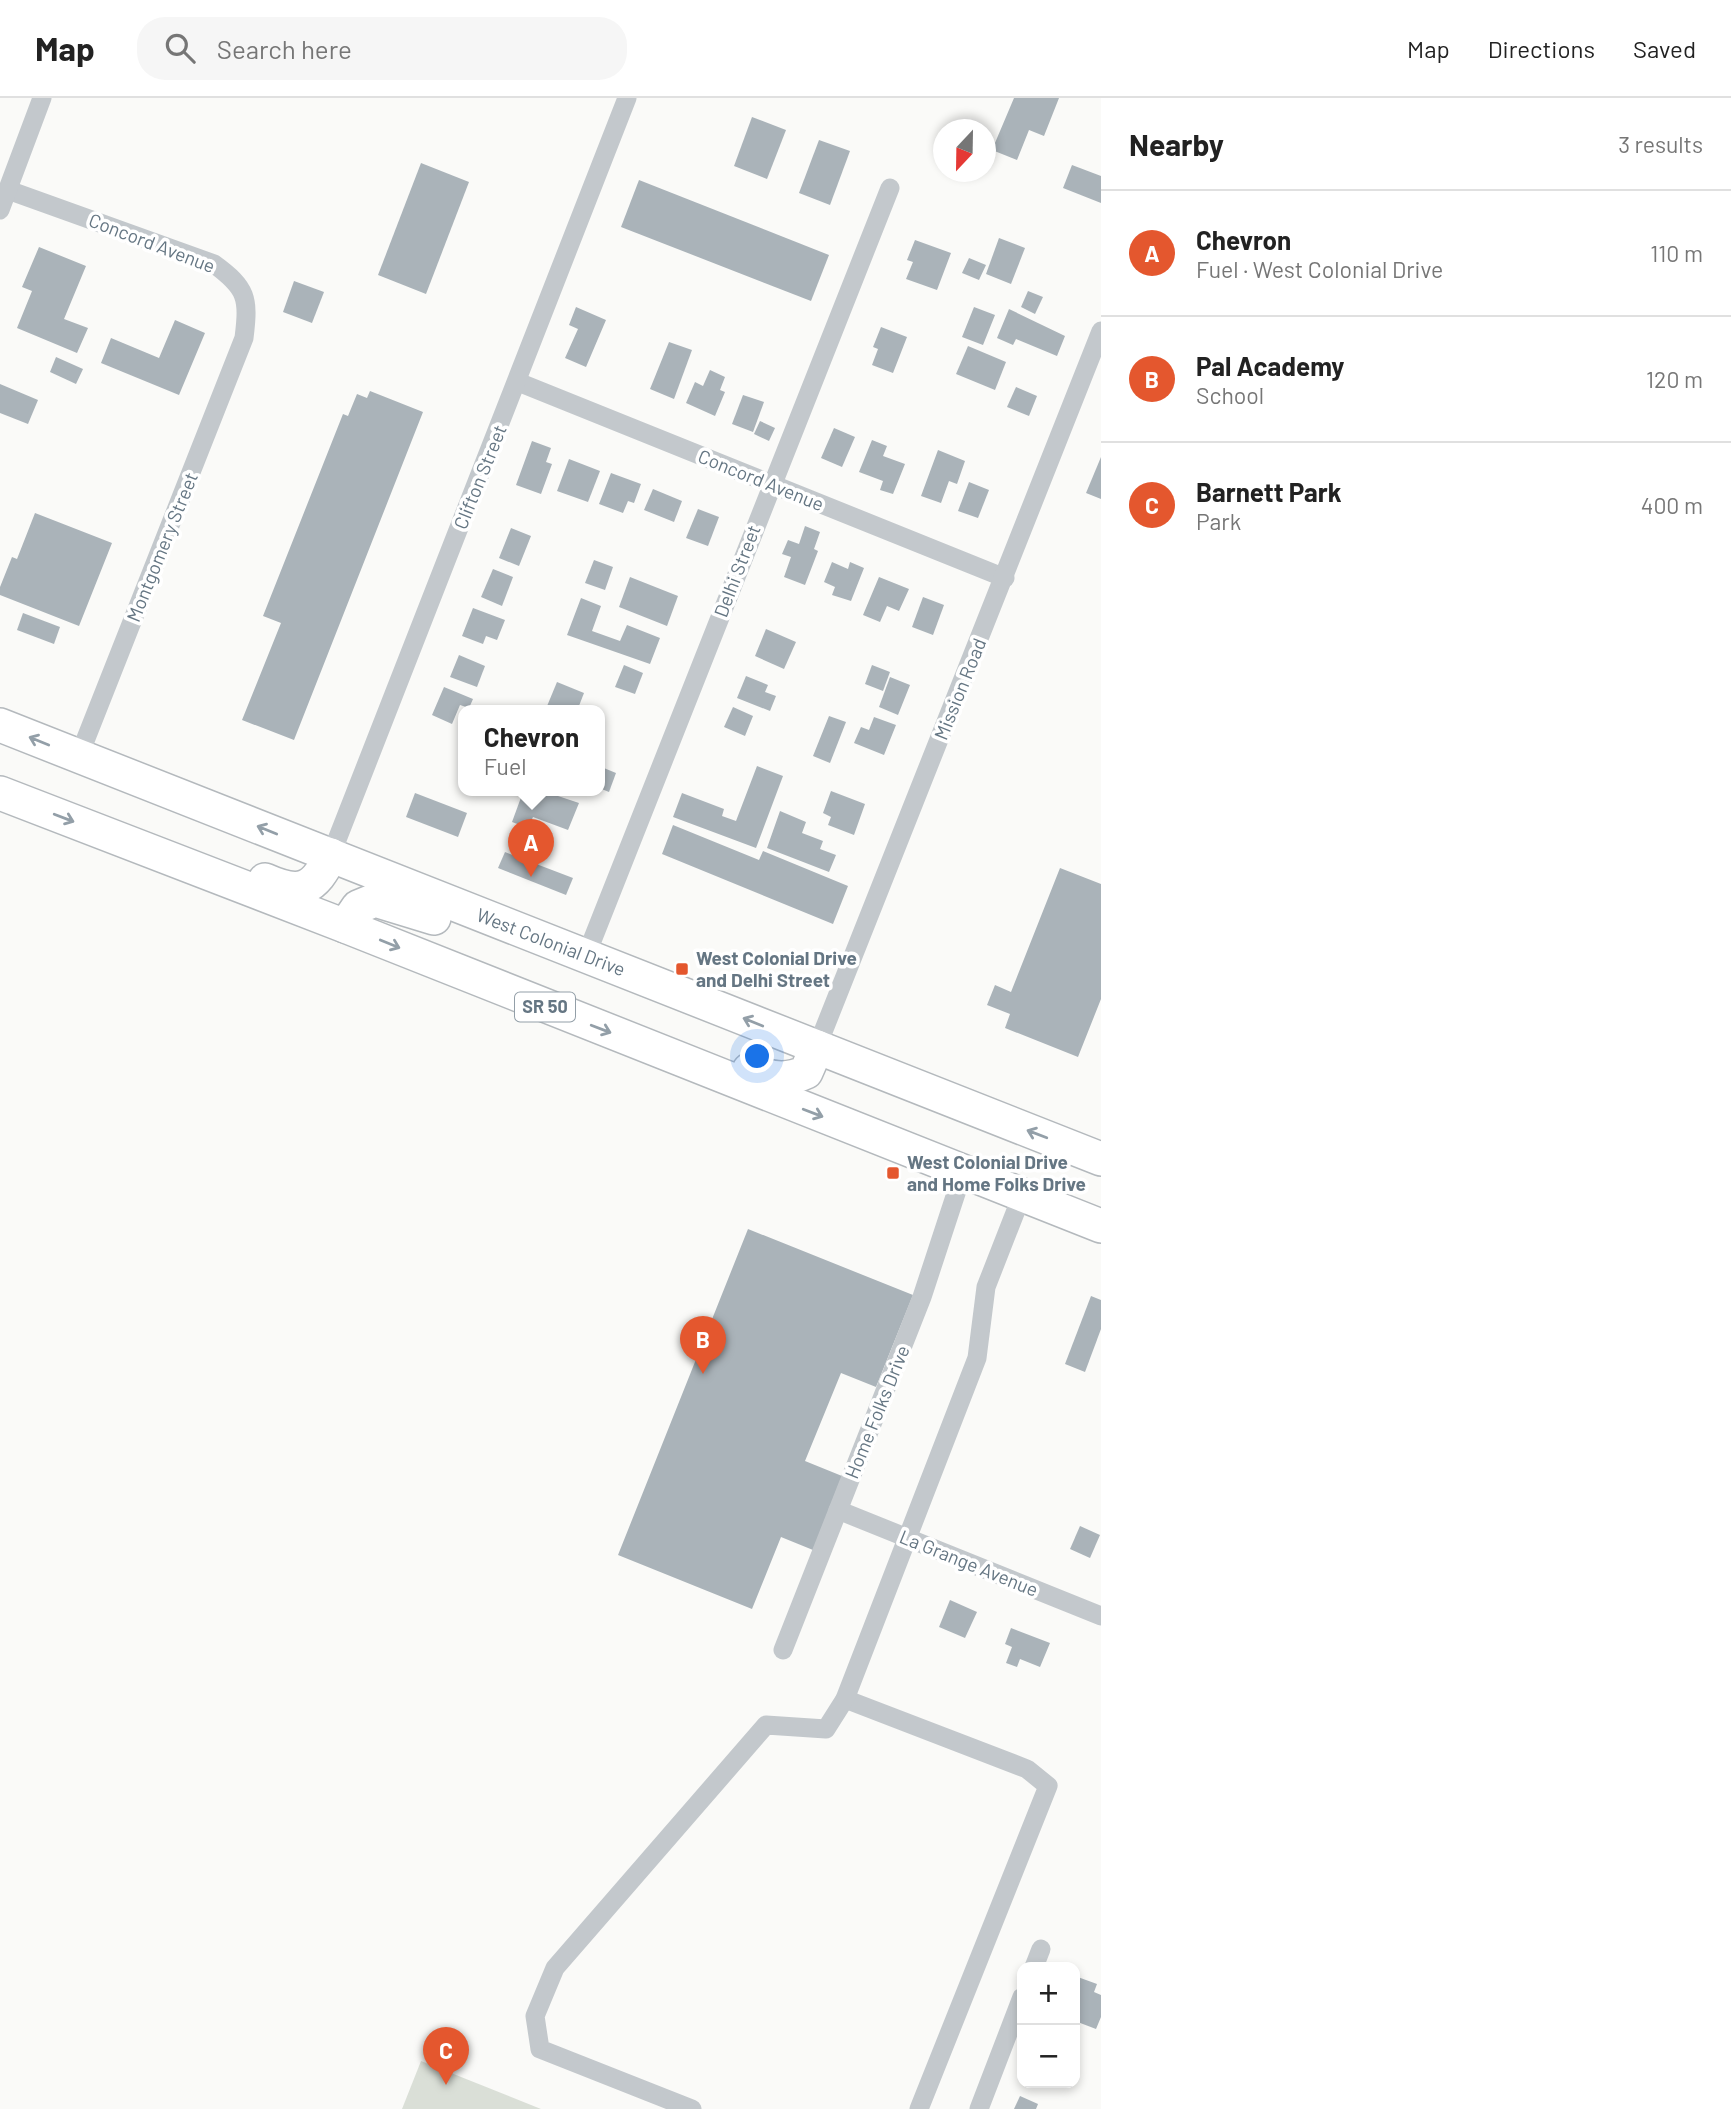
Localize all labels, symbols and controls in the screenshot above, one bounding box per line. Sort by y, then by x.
search box [137,17,627,80]
text: Map [35,28,95,68]
icon: search [161,29,199,67]
text: Search here [217,33,352,64]
text: Map [1407,34,1450,63]
text: Directions [1488,34,1595,63]
text: Saved [1633,34,1696,63]
north arrow [933,119,996,182]
text: Nearby [1129,126,1224,162]
text: 3 results [1618,130,1703,158]
street label: Concord Avenue [86,208,219,277]
text: Chevron [1196,224,1291,255]
text: A [1144,239,1160,267]
text: 110 m [1650,239,1703,267]
text: Fuel · West Colonial Drive [1196,255,1443,283]
text: Pal Academy [1196,350,1344,381]
text: B [1145,365,1159,393]
text: 120 m [1646,365,1703,393]
text: School [1196,381,1264,409]
street label: Clifton Street [448,421,511,532]
street label: Concord Avenue [695,444,827,515]
street label: Montgomery Street [121,469,202,625]
text: Barnett Park [1196,476,1342,507]
text: C [1145,491,1159,519]
text: 400 m [1641,491,1703,519]
text: Park [1196,507,1241,535]
street label: Delhi Street [708,521,765,620]
street label: Mission Road [929,635,990,743]
popup [458,705,605,796]
text: Chevron [484,721,579,752]
one-way arrow [29,733,51,746]
text: Fuel [484,752,526,780]
one-way arrow [52,812,74,825]
pin: A [508,819,554,877]
one-way arrow [257,823,279,836]
street label: West Colonial Drive [474,903,629,980]
one-way arrow [379,938,400,951]
place label: West Colonial Drive and Delhi Street [696,946,857,991]
marker: West Colonial Drive and Delhi Street [674,961,690,977]
road number: SR 50 [515,992,575,1022]
one-way arrow [743,1014,765,1027]
one-way arrow [590,1024,611,1037]
your location [740,1039,774,1073]
one-way arrow [801,1107,823,1120]
one-way arrow [1027,1126,1049,1139]
place label: West Colonial Drive and Home Folks Drive [907,1150,1086,1195]
marker: West Colonial Drive and Home Folks Drive [885,1165,901,1181]
pin: B [680,1316,726,1374]
street label: Home Folks Drive [839,1342,914,1482]
street label: La Grange Avenue [897,1524,1042,1601]
map controls [1017,1962,1080,2088]
button: + [1017,1962,1080,2025]
button: − [1017,2025,1080,2088]
pin: C [423,2027,469,2085]

